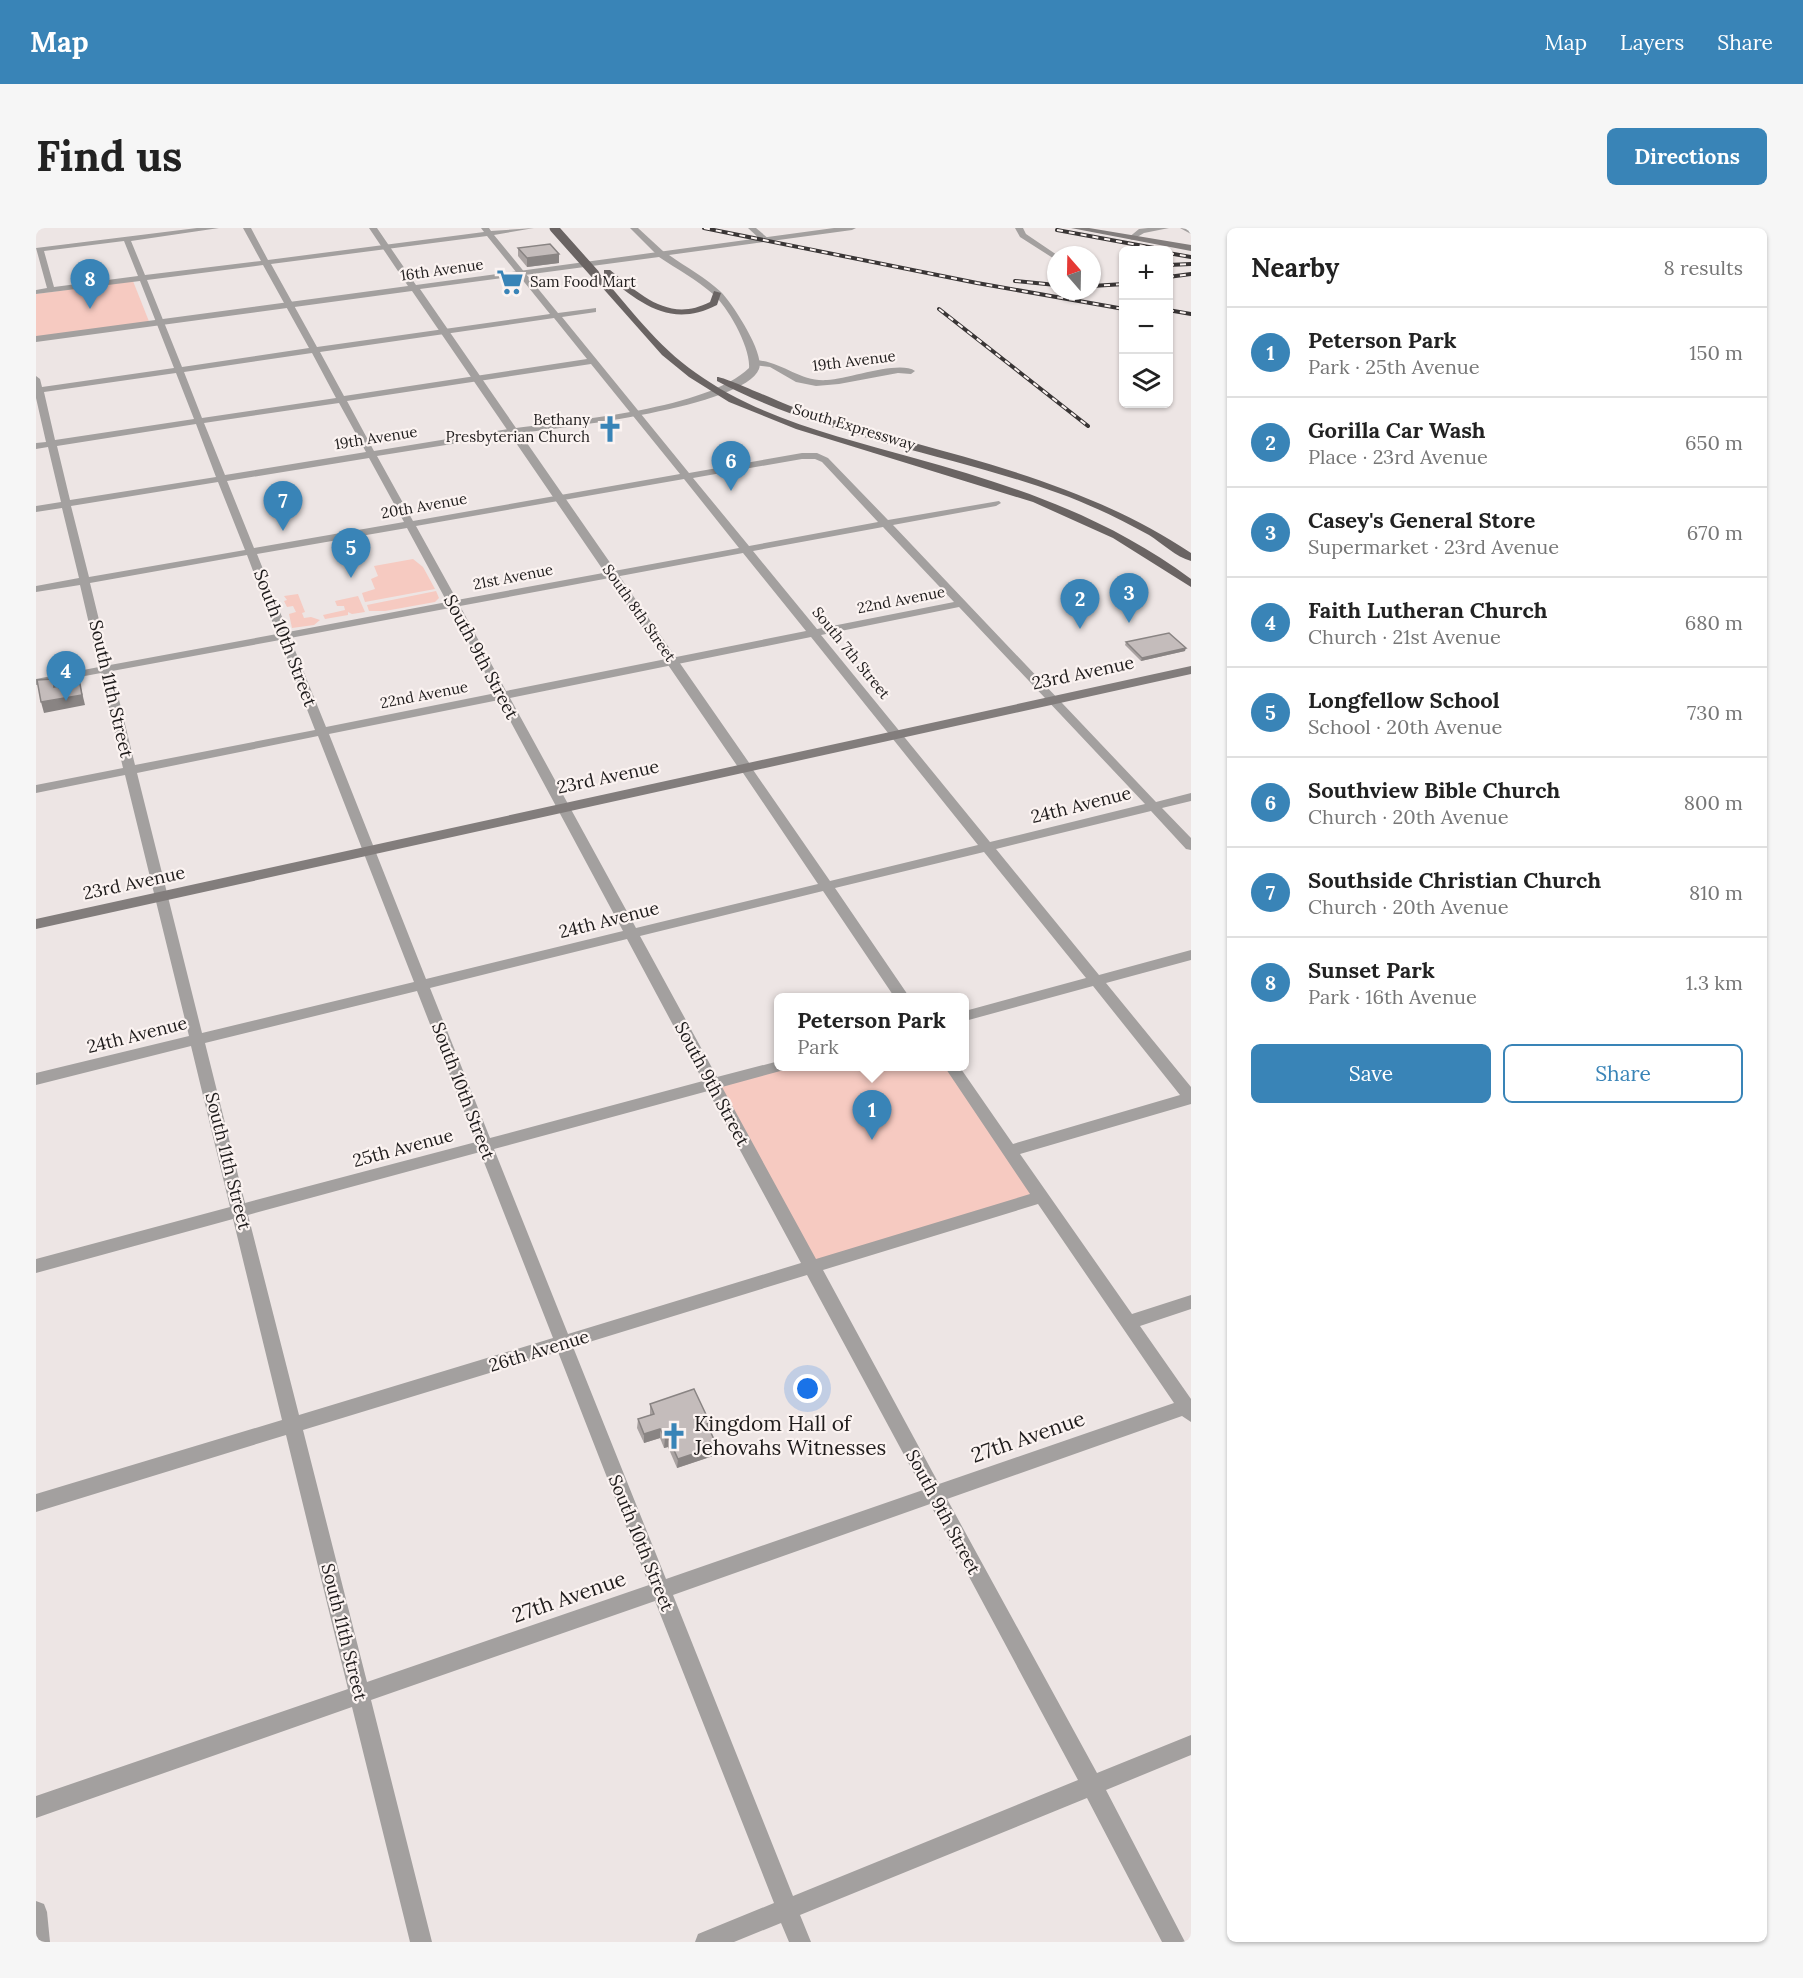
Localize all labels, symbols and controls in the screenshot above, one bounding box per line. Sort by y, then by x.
text: Map [30,24,89,60]
text: Map [1544,29,1587,56]
text: Layers [1620,29,1684,56]
text: Share [1717,29,1773,56]
button: Directions [1607,128,1767,185]
text: Find us [36,129,182,183]
north arrow [1047,246,1101,300]
map controls [1119,246,1173,408]
button: + [1119,246,1173,300]
text: Nearby [1251,251,1339,284]
street label: 16th Avenue [399,254,485,285]
text: 8 results [1664,255,1743,280]
pin: 8 [70,260,110,309]
supermarket icon: Sam Food Mart [495,267,525,297]
place label: Sam Food Mart [530,272,636,291]
button: − [1119,300,1173,354]
text: Peterson Park [1308,326,1457,354]
text: 1 [1266,340,1275,365]
text: 150 m [1689,340,1743,365]
street label: 19th Avenue [811,346,897,375]
button: layers [1119,354,1173,408]
text: Park · 25th Avenue [1308,354,1480,379]
street label: South Expressway [791,399,918,454]
place label: Bethany Presbyterian Church [446,410,590,446]
church icon: Bethany Presbyterian Church [595,414,625,444]
text: Gorilla Car Wash [1308,416,1486,444]
street label: 19th Avenue [333,422,419,453]
text: 2 [1265,430,1276,455]
text: 650 m [1685,430,1743,455]
pin: 6 [712,442,750,491]
text: Place · 23rd Avenue [1308,444,1488,469]
pin: 7 [264,482,302,531]
street label: 20th Avenue [379,489,468,522]
text: Casey's General Store [1308,506,1535,534]
text: 3 [1265,520,1276,545]
text: 670 m [1687,520,1743,545]
pin: 5 [332,528,370,578]
text: Supermarket · 23rd Avenue [1308,534,1559,559]
street label: 21st Avenue [471,559,555,594]
street label: South 8th Street [599,560,680,665]
street label: South 10th Street [249,566,322,710]
pin: 3 [1110,574,1148,623]
pin: 2 [1060,580,1100,629]
street label: 22nd Avenue [855,582,946,617]
street label: South 9th Street [439,590,524,723]
text: Faith Lutheran Church [1308,596,1548,624]
street label: South 7th Street [808,603,894,703]
text: 4 [1265,610,1276,635]
text: 680 m [1685,610,1743,635]
street label: South 11th Street [84,618,139,760]
text: Church · 21st Avenue [1308,624,1501,649]
street label: 23rd Avenue [1030,650,1136,695]
pin: 4 [46,652,86,701]
street label: 22nd Avenue [378,677,469,712]
text: Longfellow School [1308,686,1500,714]
text: 5 [1265,700,1276,725]
text: 730 m [1687,700,1743,725]
text: School · 20th Avenue [1308,714,1502,739]
street label: 23rd Avenue [555,754,661,799]
text: Southview Bible Church [1308,776,1560,804]
street label: 24th Avenue [1028,781,1134,828]
text: 6 [1265,790,1276,815]
text: 800 m [1684,790,1743,815]
text: Church · 20th Avenue [1308,804,1509,829]
street label: 23rd Avenue [81,860,187,905]
text: Southside Christian Church [1308,866,1601,894]
text: 7 [1266,880,1275,905]
text: 810 m [1689,880,1743,905]
text: Church · 20th Avenue [1308,894,1509,919]
street label: 24th Avenue [556,896,662,943]
text: Sunset Park [1308,956,1435,984]
text: 8 [1265,970,1276,995]
text: 1.3 km [1686,970,1743,995]
text: Park · 16th Avenue [1308,984,1477,1009]
popup [774,993,969,1071]
text: Peterson Park [797,1006,946,1034]
street label: 24th Avenue [84,1011,190,1058]
street label: South 9th Street [670,1017,755,1150]
street label: South 10th Street [427,1019,500,1163]
text: Park [797,1034,839,1059]
button: Save [1251,1044,1491,1103]
button: Share [1503,1044,1743,1103]
street label: South 11th Street [200,1090,257,1232]
pin: 1 [852,1090,892,1140]
street label: 25th Avenue [350,1123,456,1172]
street label: 26th Avenue [486,1324,592,1377]
your location [793,1374,822,1403]
street label: 27th Avenue [967,1404,1088,1469]
place label: Kingdom Hall of Jehovahs Witnesses [693,1410,886,1461]
church icon: Kingdom Hall of Jehovahs Witnesses [659,1421,689,1451]
street label: South 9th Street [901,1445,986,1578]
street label: South 10th Street [604,1471,679,1614]
street label: South 11th Street [316,1561,373,1703]
street label: 27th Avenue [508,1564,629,1629]

